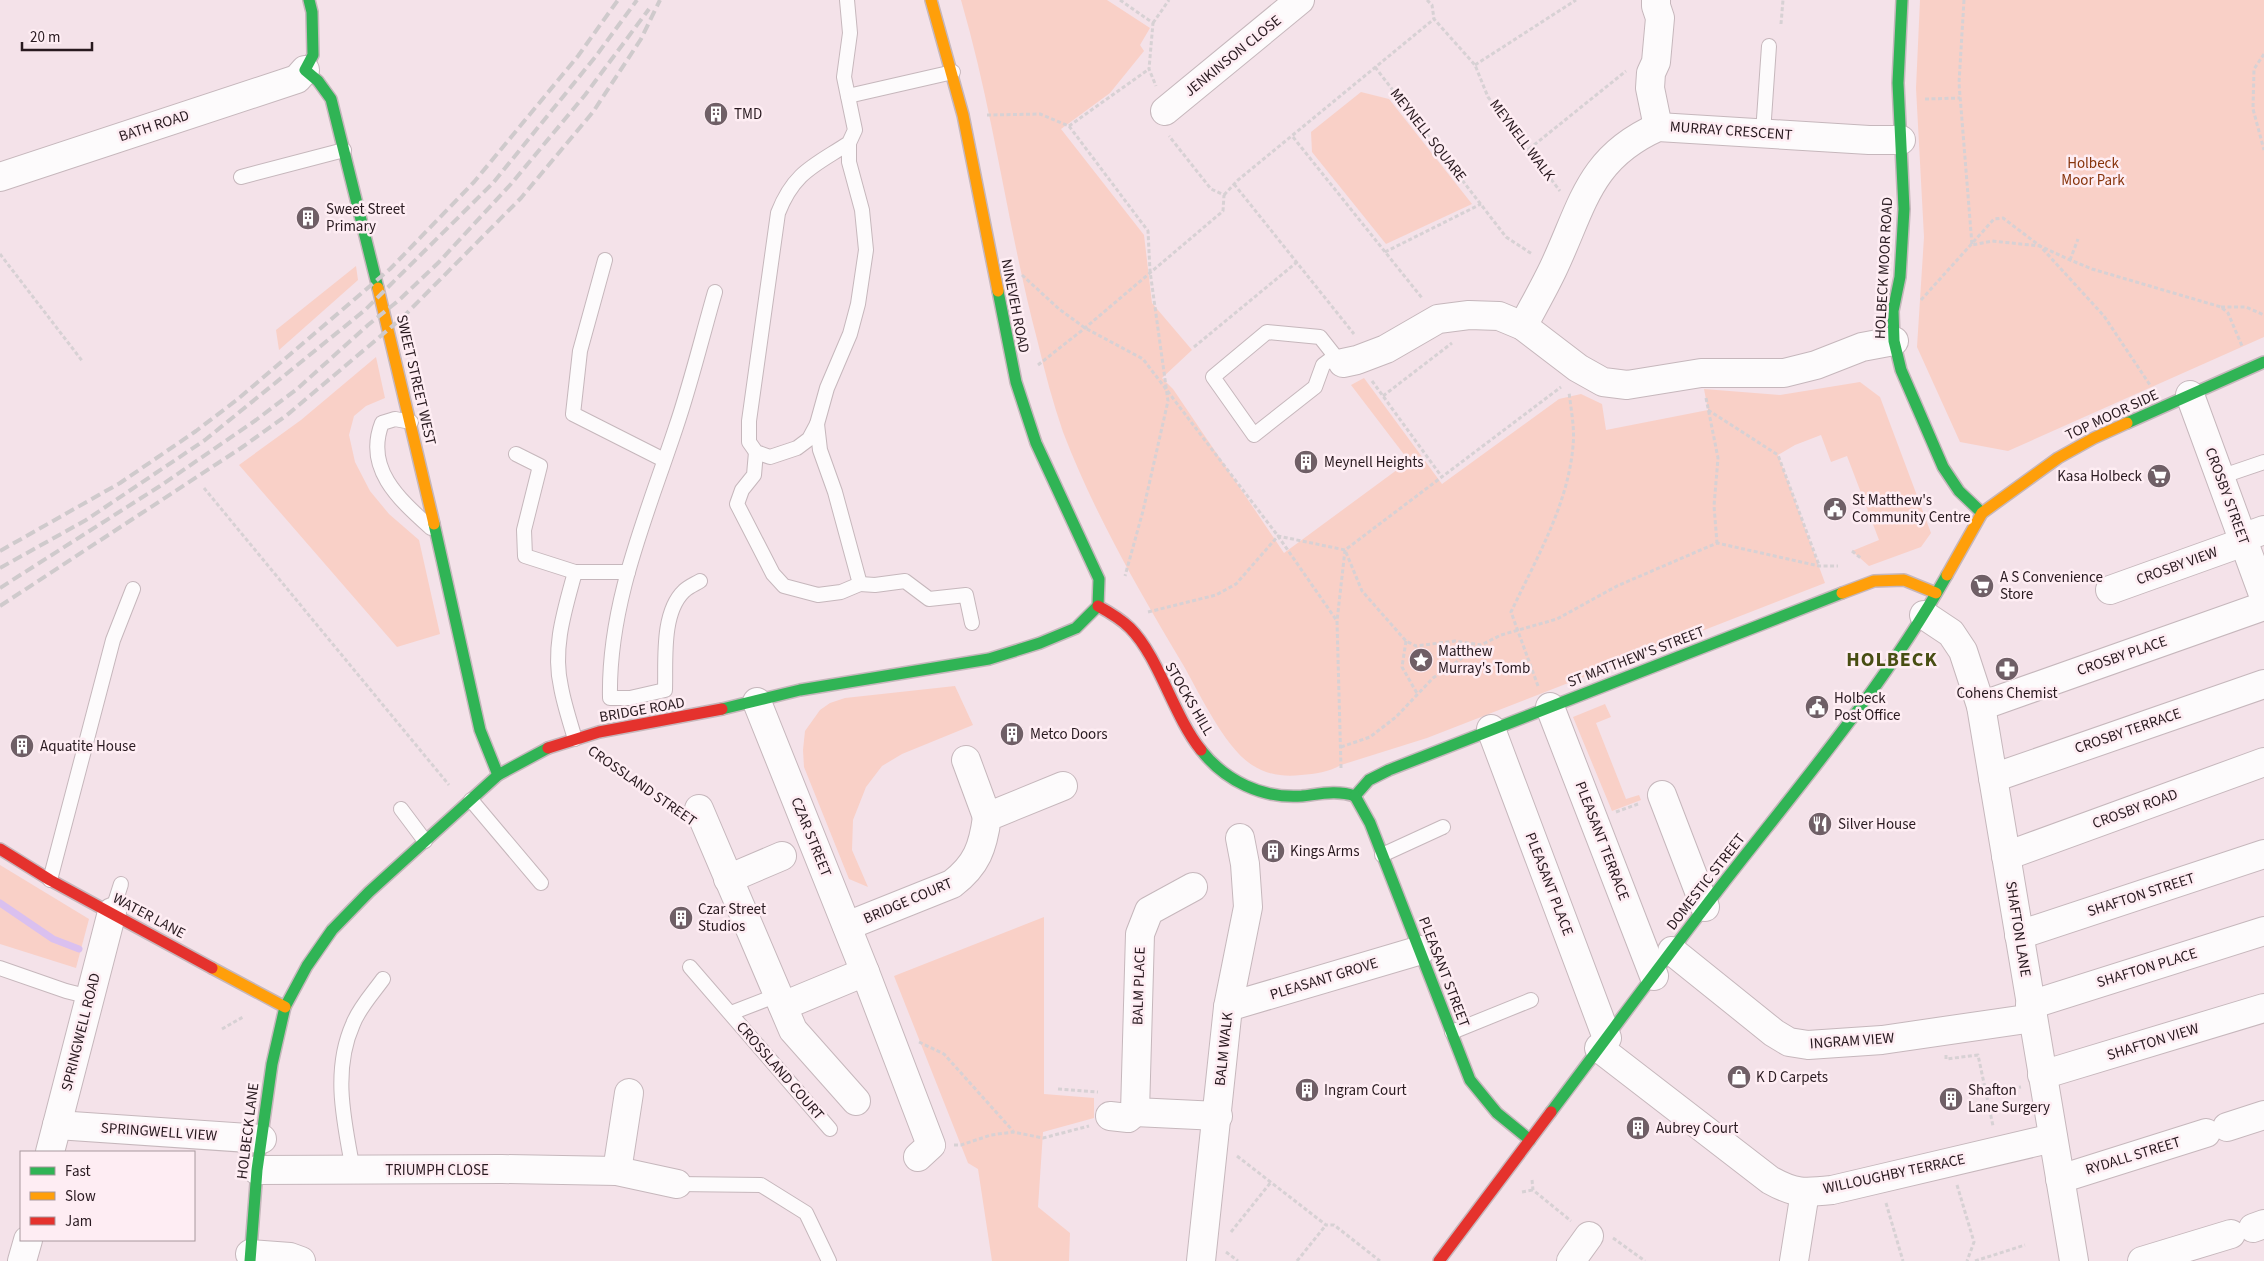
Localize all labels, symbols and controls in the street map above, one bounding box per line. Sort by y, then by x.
street label: JENKINSON CLOSE [1180,10,1286,102]
scale bar [22,20,92,52]
text: 20 m [30,27,60,48]
street label: MEYNELL SQUARE [1385,84,1471,186]
street label: MEYNELL WALK [1484,95,1560,185]
building icon: TMD [703,101,729,127]
place label: TMD [734,104,762,125]
street label: BATH ROAD [116,105,192,147]
street label: MURRAY CRESCENT [1669,116,1793,146]
park label: Holbeck Moor Park [2061,153,2125,191]
street label: HOLBECK MOOR ROAD [1870,197,1898,339]
place label: Sweet Street Primary [326,199,405,237]
building icon: Sweet Street Primary [295,205,321,231]
street label: NINEVEH ROAD [996,257,1034,355]
street label: SWEET STREET WEST [391,313,441,447]
street label: TOP MOOR SIDE [2062,384,2162,446]
street label: CROSBY STREET [2200,444,2254,548]
building icon: Meynell Heights [1293,449,1319,475]
place label: Meynell Heights [1324,452,1424,473]
supermarket icon: Kasa Holbeck [2146,463,2172,489]
place label: Kasa Holbeck [2057,466,2143,487]
place label: St Matthew's Community Centre [1852,490,1970,528]
public building icon: St Matthew's Community Centre [1822,496,1848,522]
street label: CROSBY VIEW [2133,541,2221,590]
place label: A S Convenience Store [2000,567,2103,605]
supermarket icon: A S Convenience Store [1969,573,1995,599]
street label: ST MATTHEW'S STREET [1564,621,1708,693]
street label: CROSBY PLACE [2074,631,2170,681]
place label: Matthew Murray's Tomb [1438,641,1530,679]
district label: HOLBECK [1846,646,1938,674]
place icon: Matthew Murray's Tomb [1408,647,1434,673]
pharmacy icon: Cohens Chemist [1994,656,2020,682]
street label: STOCKS HILL [1159,658,1219,740]
place label: Cohens Chemist [1956,683,2058,704]
place label: Holbeck Post Office [1834,688,1901,726]
street label: BRIDGE ROAD [598,692,686,728]
public building icon: Holbeck Post Office [1804,694,1830,720]
street label: CROSBY TERRACE [2072,703,2184,759]
building icon: Metco Doors [999,721,1025,747]
place label: Metco Doors [1030,724,1108,745]
building icon: Aquatite House [9,733,35,759]
place label: Aquatite House [40,736,136,757]
street label: CROSSLAND STREET [583,741,701,831]
street label: PLEASANT TERRACE [1570,778,1634,904]
street label: CROSBY ROAD [2089,784,2181,834]
street label: CZAR STREET [785,794,837,880]
restaurant icon: Silver House [1807,811,1833,837]
place label: Silver House [1838,814,1916,835]
street label: PLEASANT PLACE [1520,829,1578,939]
street label: DOMESTIC STREET [1662,829,1750,935]
building icon: Kings Arms [1260,838,1286,864]
place label: Kings Arms [1290,841,1360,862]
street label: SHAFTON STREET [2085,868,2197,922]
street label: BRIDGE COURT [860,873,956,929]
street label: SHAFTON LANE [2000,880,2036,979]
street label: WATER LANE [109,888,189,944]
place label: Czar Street Studios [698,899,766,937]
building icon: Czar Street Studios [668,905,694,931]
street label: PLEASANT STREET [1413,914,1475,1030]
street label: SHAFTON PLACE [2094,943,2200,993]
street label: BALM PLACE [1127,946,1151,1026]
street label: PLEASANT GROVE [1267,953,1381,1005]
street label: SPRINGWELL ROAD [56,971,106,1093]
street label: BALM WALK [1210,1011,1238,1087]
street label: CROSSLAND COURT [731,1017,829,1125]
street label: SHAFTON VIEW [2104,1018,2202,1066]
street label: INGRAM VIEW [1809,1028,1895,1054]
shop icon: K D Carpets [1726,1064,1752,1090]
place label: K D Carpets [1756,1067,1828,1088]
building icon: Ingram Court [1294,1077,1320,1103]
place label: Ingram Court [1324,1080,1407,1101]
place label: Shafton Lane Surgery [1968,1080,2050,1118]
street label: HOLBECK LANE [232,1081,264,1180]
building icon: Shafton Lane Surgery [1938,1086,1964,1112]
building icon: Aubrey Court [1625,1115,1651,1141]
street label: SPRINGWELL VIEW [100,1117,218,1147]
place label: Aubrey Court [1656,1118,1738,1139]
street label: RYDALL STREET [2083,1132,2183,1180]
street label: WILLOUGHBY TERRACE [1821,1149,1967,1199]
legend [20,1151,195,1241]
street label: TRIUMPH CLOSE [385,1160,489,1181]
text: Fast [65,1161,91,1182]
text: Slow [65,1186,96,1207]
text: Jam [65,1211,92,1232]

